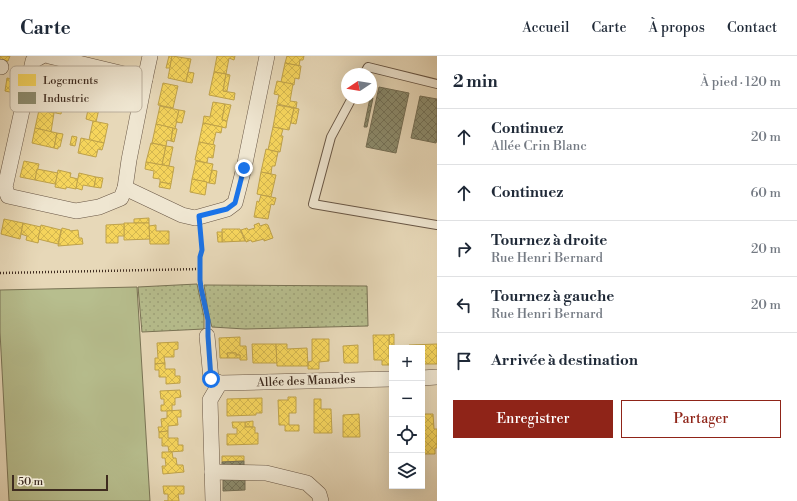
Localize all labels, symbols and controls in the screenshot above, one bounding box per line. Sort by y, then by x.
text: Carte [20,16,71,40]
text: Accueil [522,19,569,37]
text: Carte [591,19,626,37]
text: À propos [648,19,705,37]
text: Contact [727,19,777,37]
legend [10,66,142,112]
north arrow [341,68,377,104]
text: 2 min [453,71,498,93]
text: Logements [43,74,98,88]
text: À pied · 120 m [700,74,781,90]
text: Industrie [43,92,90,106]
text: Continuez [491,119,563,138]
icon: ahead [453,126,475,148]
text: 20 m [751,129,781,145]
text: Allée Crin Blanc [491,138,587,154]
route end [235,159,253,177]
icon: ahead [453,182,475,204]
text: Continuez [491,183,563,202]
text: 60 m [750,185,781,201]
text: Tournez à droite [491,231,607,250]
icon: right [453,238,475,260]
text: 20 m [751,241,781,257]
text: Rue Henri Bernard [491,250,603,266]
text: Tournez à gauche [491,287,614,306]
icon: left [453,294,475,316]
text: 20 m [751,297,781,313]
text: Rue Henri Bernard [491,306,603,322]
map controls [389,345,425,489]
button: + [389,345,425,381]
icon: arrive [453,350,475,372]
text: Arrivée à destination [491,351,638,370]
route start [202,370,220,388]
street label: Allée des Manades [255,372,356,390]
button: − [389,381,425,417]
button: Enregistrer [453,400,613,438]
button: Partager [621,400,781,438]
button: locate [389,417,425,453]
button: layers [389,453,425,489]
scale bar [12,473,108,492]
text: 50 m [18,475,43,489]

